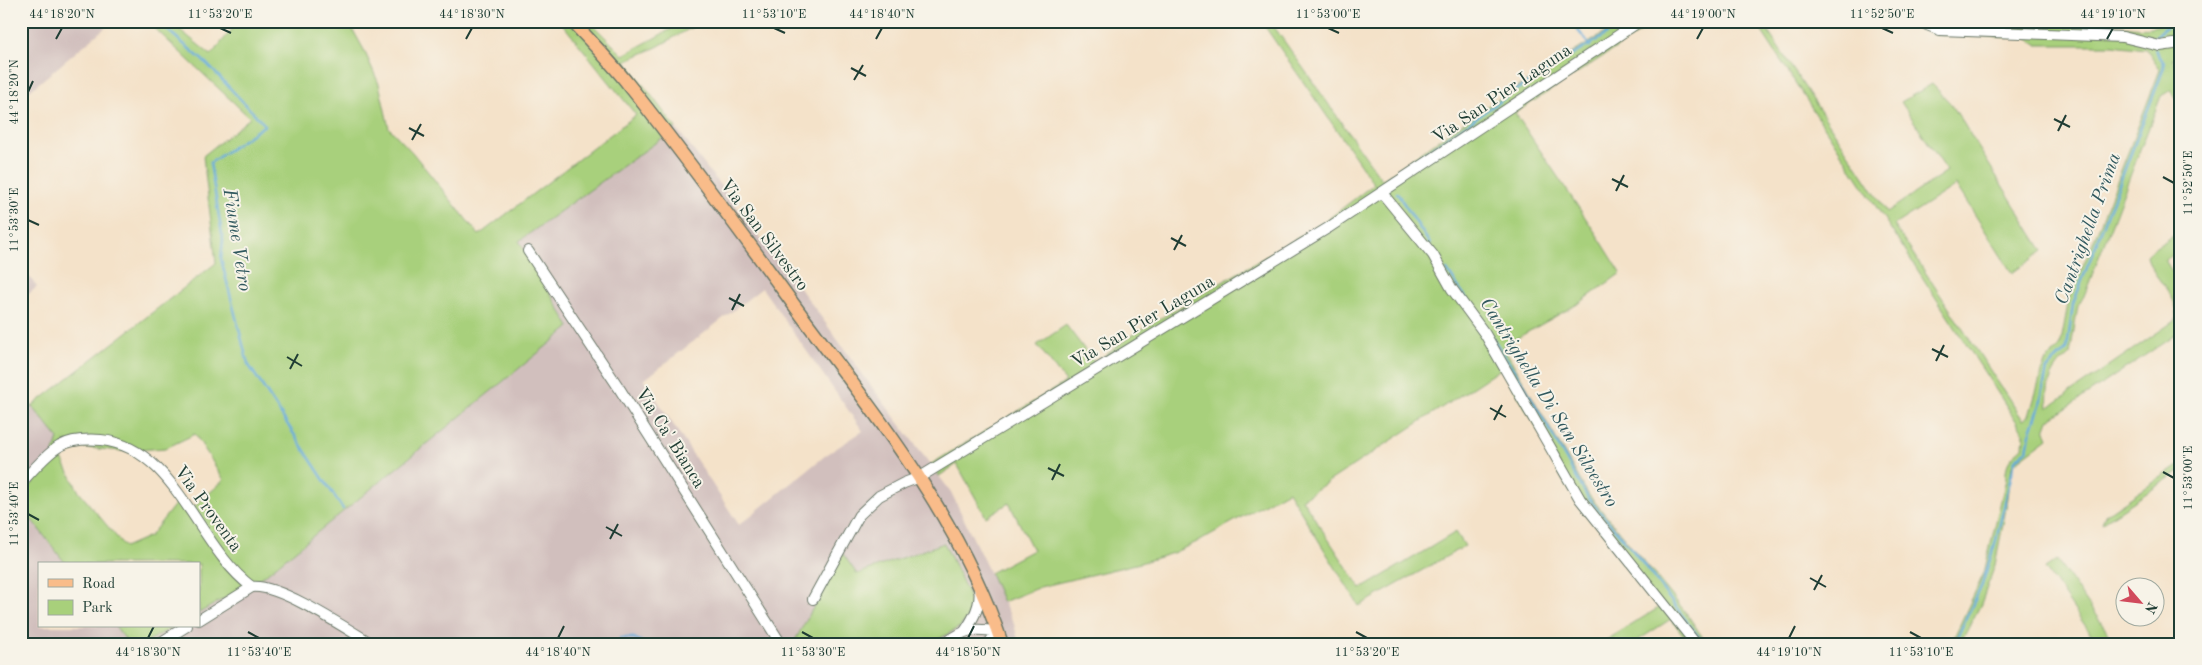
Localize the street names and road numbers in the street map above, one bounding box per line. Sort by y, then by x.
street label: Via San Pier Laguna [1429,41,1575,147]
street label: Via San Silvestro [716,176,812,294]
street label: Via San Pier Laguna [1068,272,1218,372]
street label: Via Ca' Bianca [632,385,708,492]
street label: Via Proventa [171,463,245,555]

